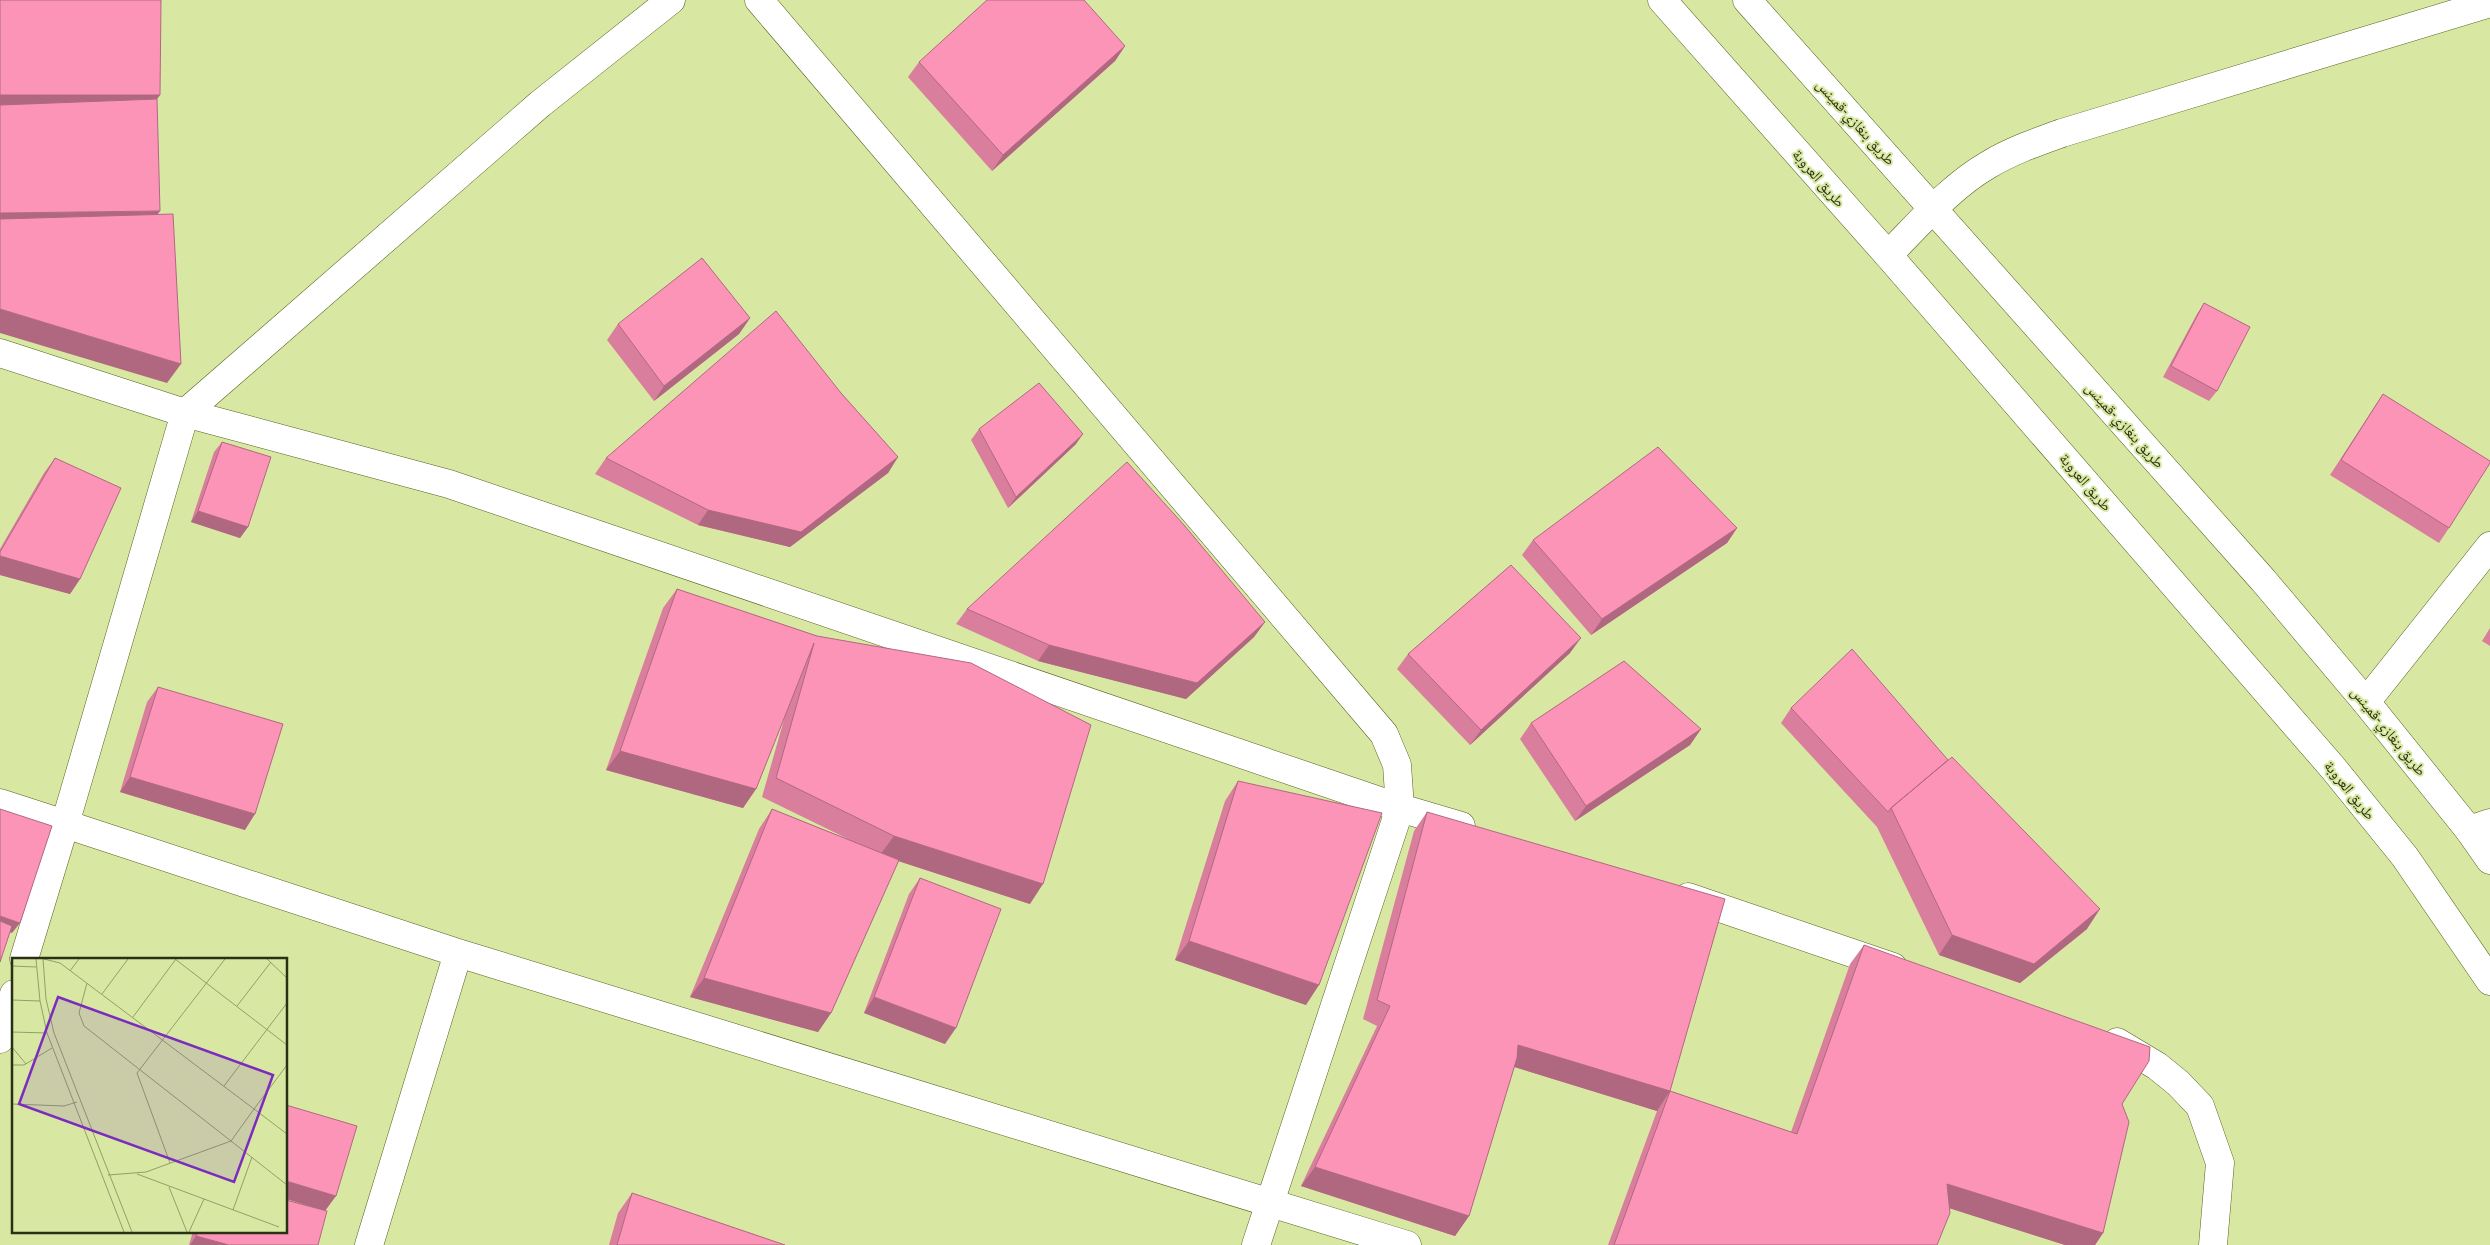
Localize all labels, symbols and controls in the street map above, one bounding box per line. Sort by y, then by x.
street label: طريق بنغازي-قمينس [1810,75,1900,171]
street label: طريق العروبة [1788,145,1849,212]
street label: طريق بنغازي-قمينس [2079,378,2169,474]
street label: طريق العروبة [2055,449,2116,516]
street label: طريق بنغازي-قمينس [2345,683,2431,781]
street label: طريق العروبة [2320,756,2380,824]
inset map [12,958,288,1232]

